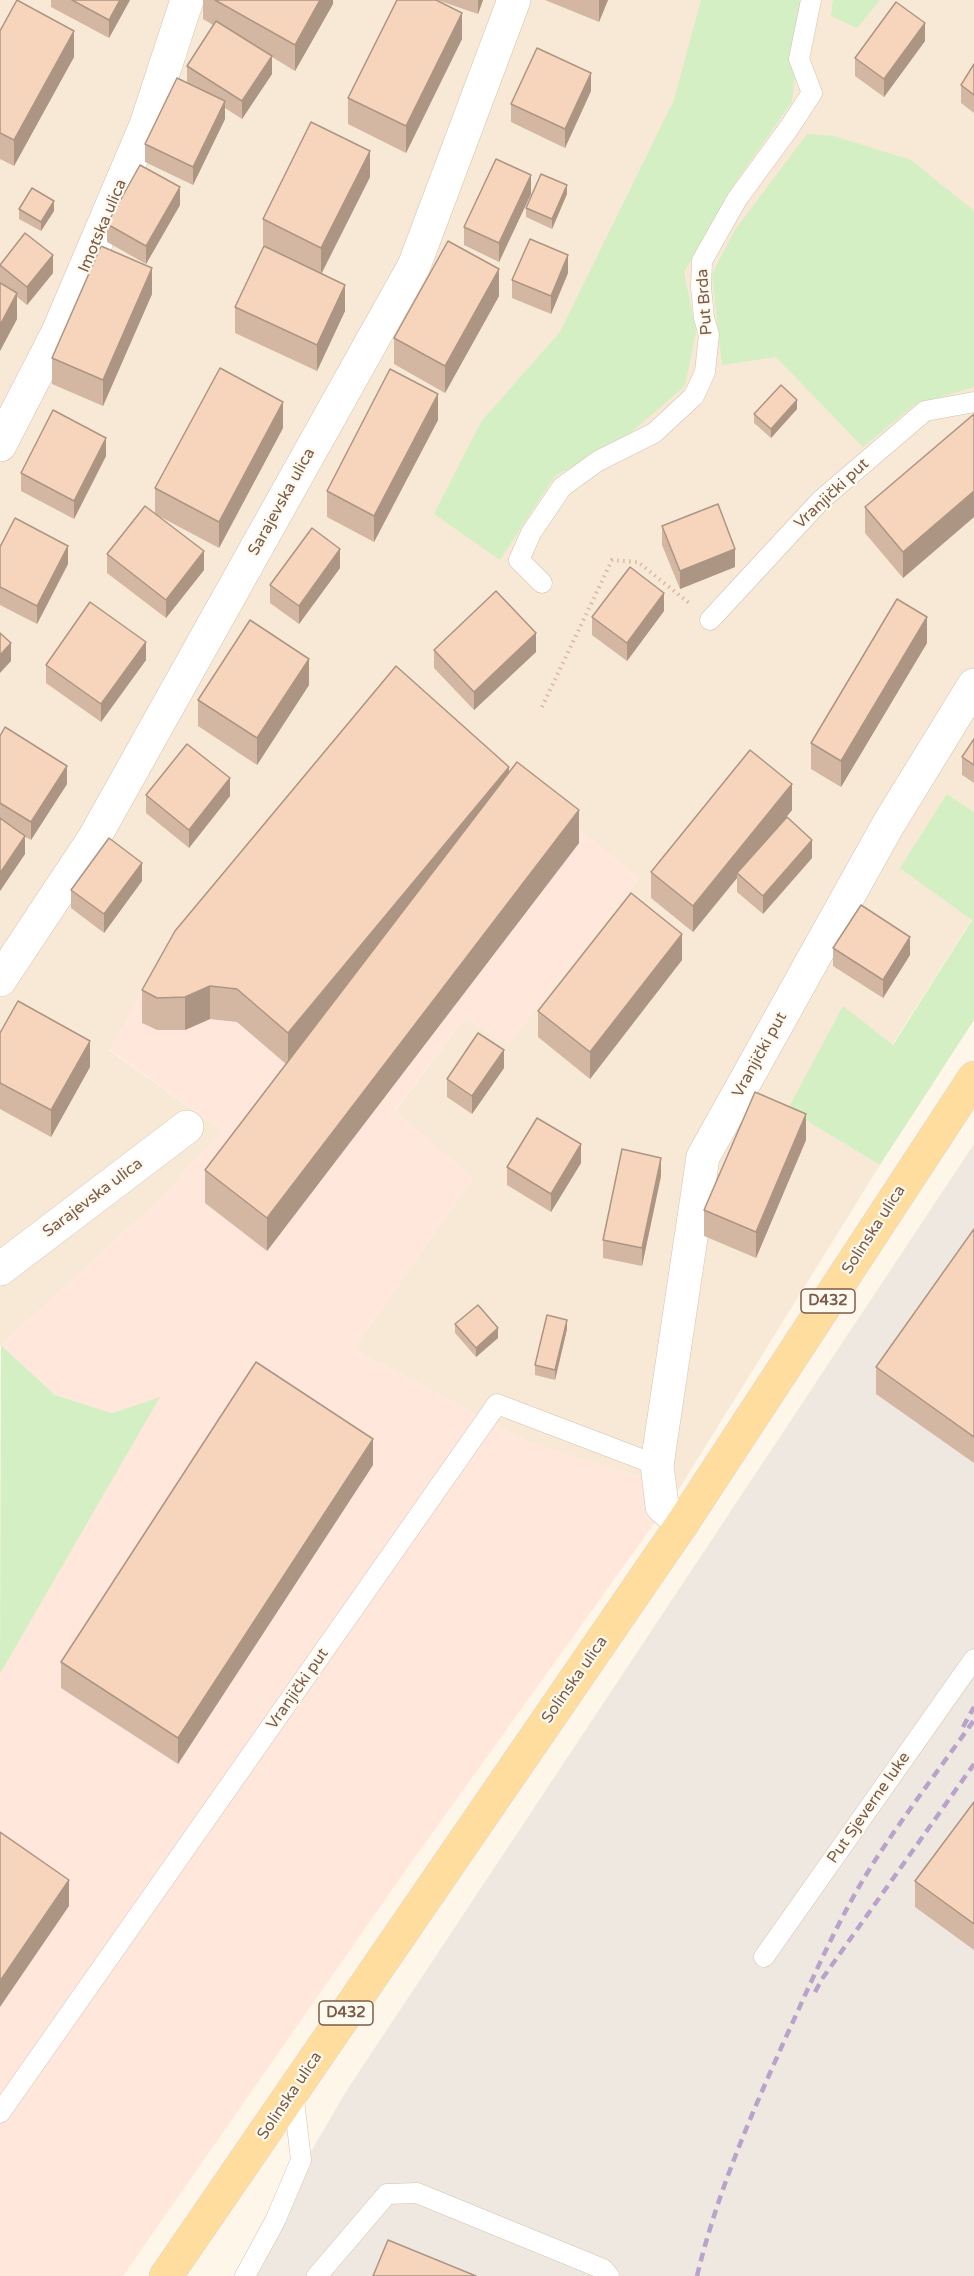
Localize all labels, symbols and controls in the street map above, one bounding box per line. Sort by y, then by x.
street label: Imotska ulica [75,176,131,276]
street label: Put Brda [693,268,717,336]
street label: Sarajevska ulica [244,445,320,559]
street label: Vranjički put [791,455,873,533]
street label: Vranjički put [729,1009,791,1101]
street label: Sarajevska ulica [39,1154,147,1242]
street label: Solinska ulica [838,1182,910,1278]
road number: D432 [801,1289,855,1313]
street label: Solinska ulica [538,1633,612,1727]
street label: Vranjički put [263,1645,333,1733]
street label: Put Sjeverne luke [823,1749,915,1867]
road number: D432 [319,2001,373,2025]
street label: Solinska ulica [254,2048,326,2144]

